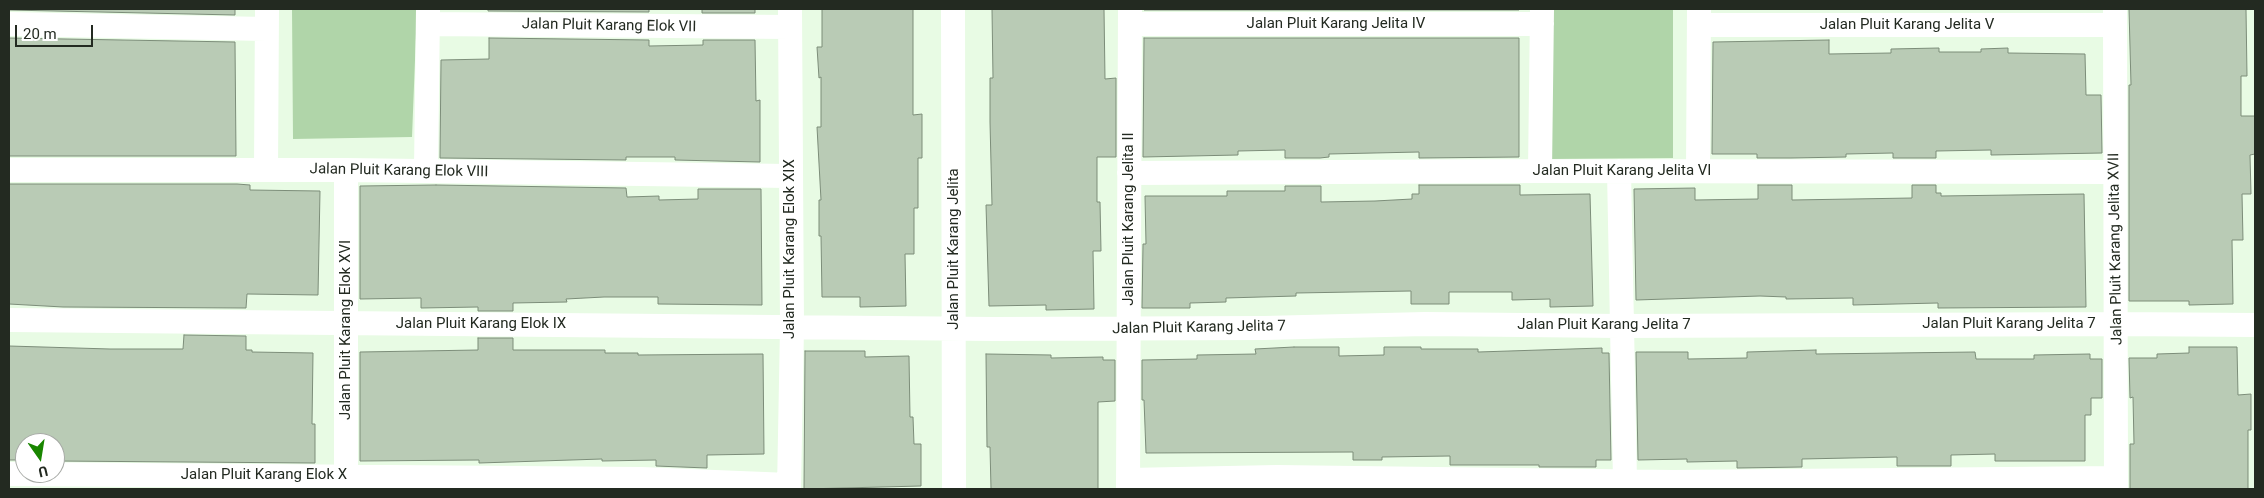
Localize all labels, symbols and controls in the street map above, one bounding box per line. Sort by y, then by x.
scale bar [18,15,95,47]
street label: Jalan Pluit Karang Elok VII [522,15,696,37]
street label: Jalan Pluit Karang Jelita IV [1247,15,1425,33]
street label: Jalan Pluit Karang Jelita V [1820,16,1994,34]
text: 20 m [23,25,57,43]
street label: Jalan Pluit Karang Jelita II [1120,132,1138,306]
street label: Jalan Pluit Karang Jelita XVII [2105,153,2127,345]
street label: Jalan Pluit Karang Elok XIX [781,159,799,339]
street label: Jalan Pluit Karang Elok VIII [310,160,488,182]
street label: Jalan Pluit Karang Jelita VI [1533,162,1711,180]
street label: Jalan Pluit Karang Jelita [945,168,963,330]
street label: Jalan Pluit Karang Elok XVI [337,240,355,420]
street label: Jalan Pluit Karang Elok IX [396,315,566,333]
street label: Jalan Pluit Karang Jelita 7 [1922,315,2096,333]
street label: Jalan Pluit Karang Jelita 7 [1517,316,1691,334]
street label: Jalan Pluit Karang Jelita 7 [1112,317,1286,339]
north arrow [15,433,65,483]
text: U [37,463,49,480]
street label: Jalan Pluit Karang Elok X [181,466,347,484]

